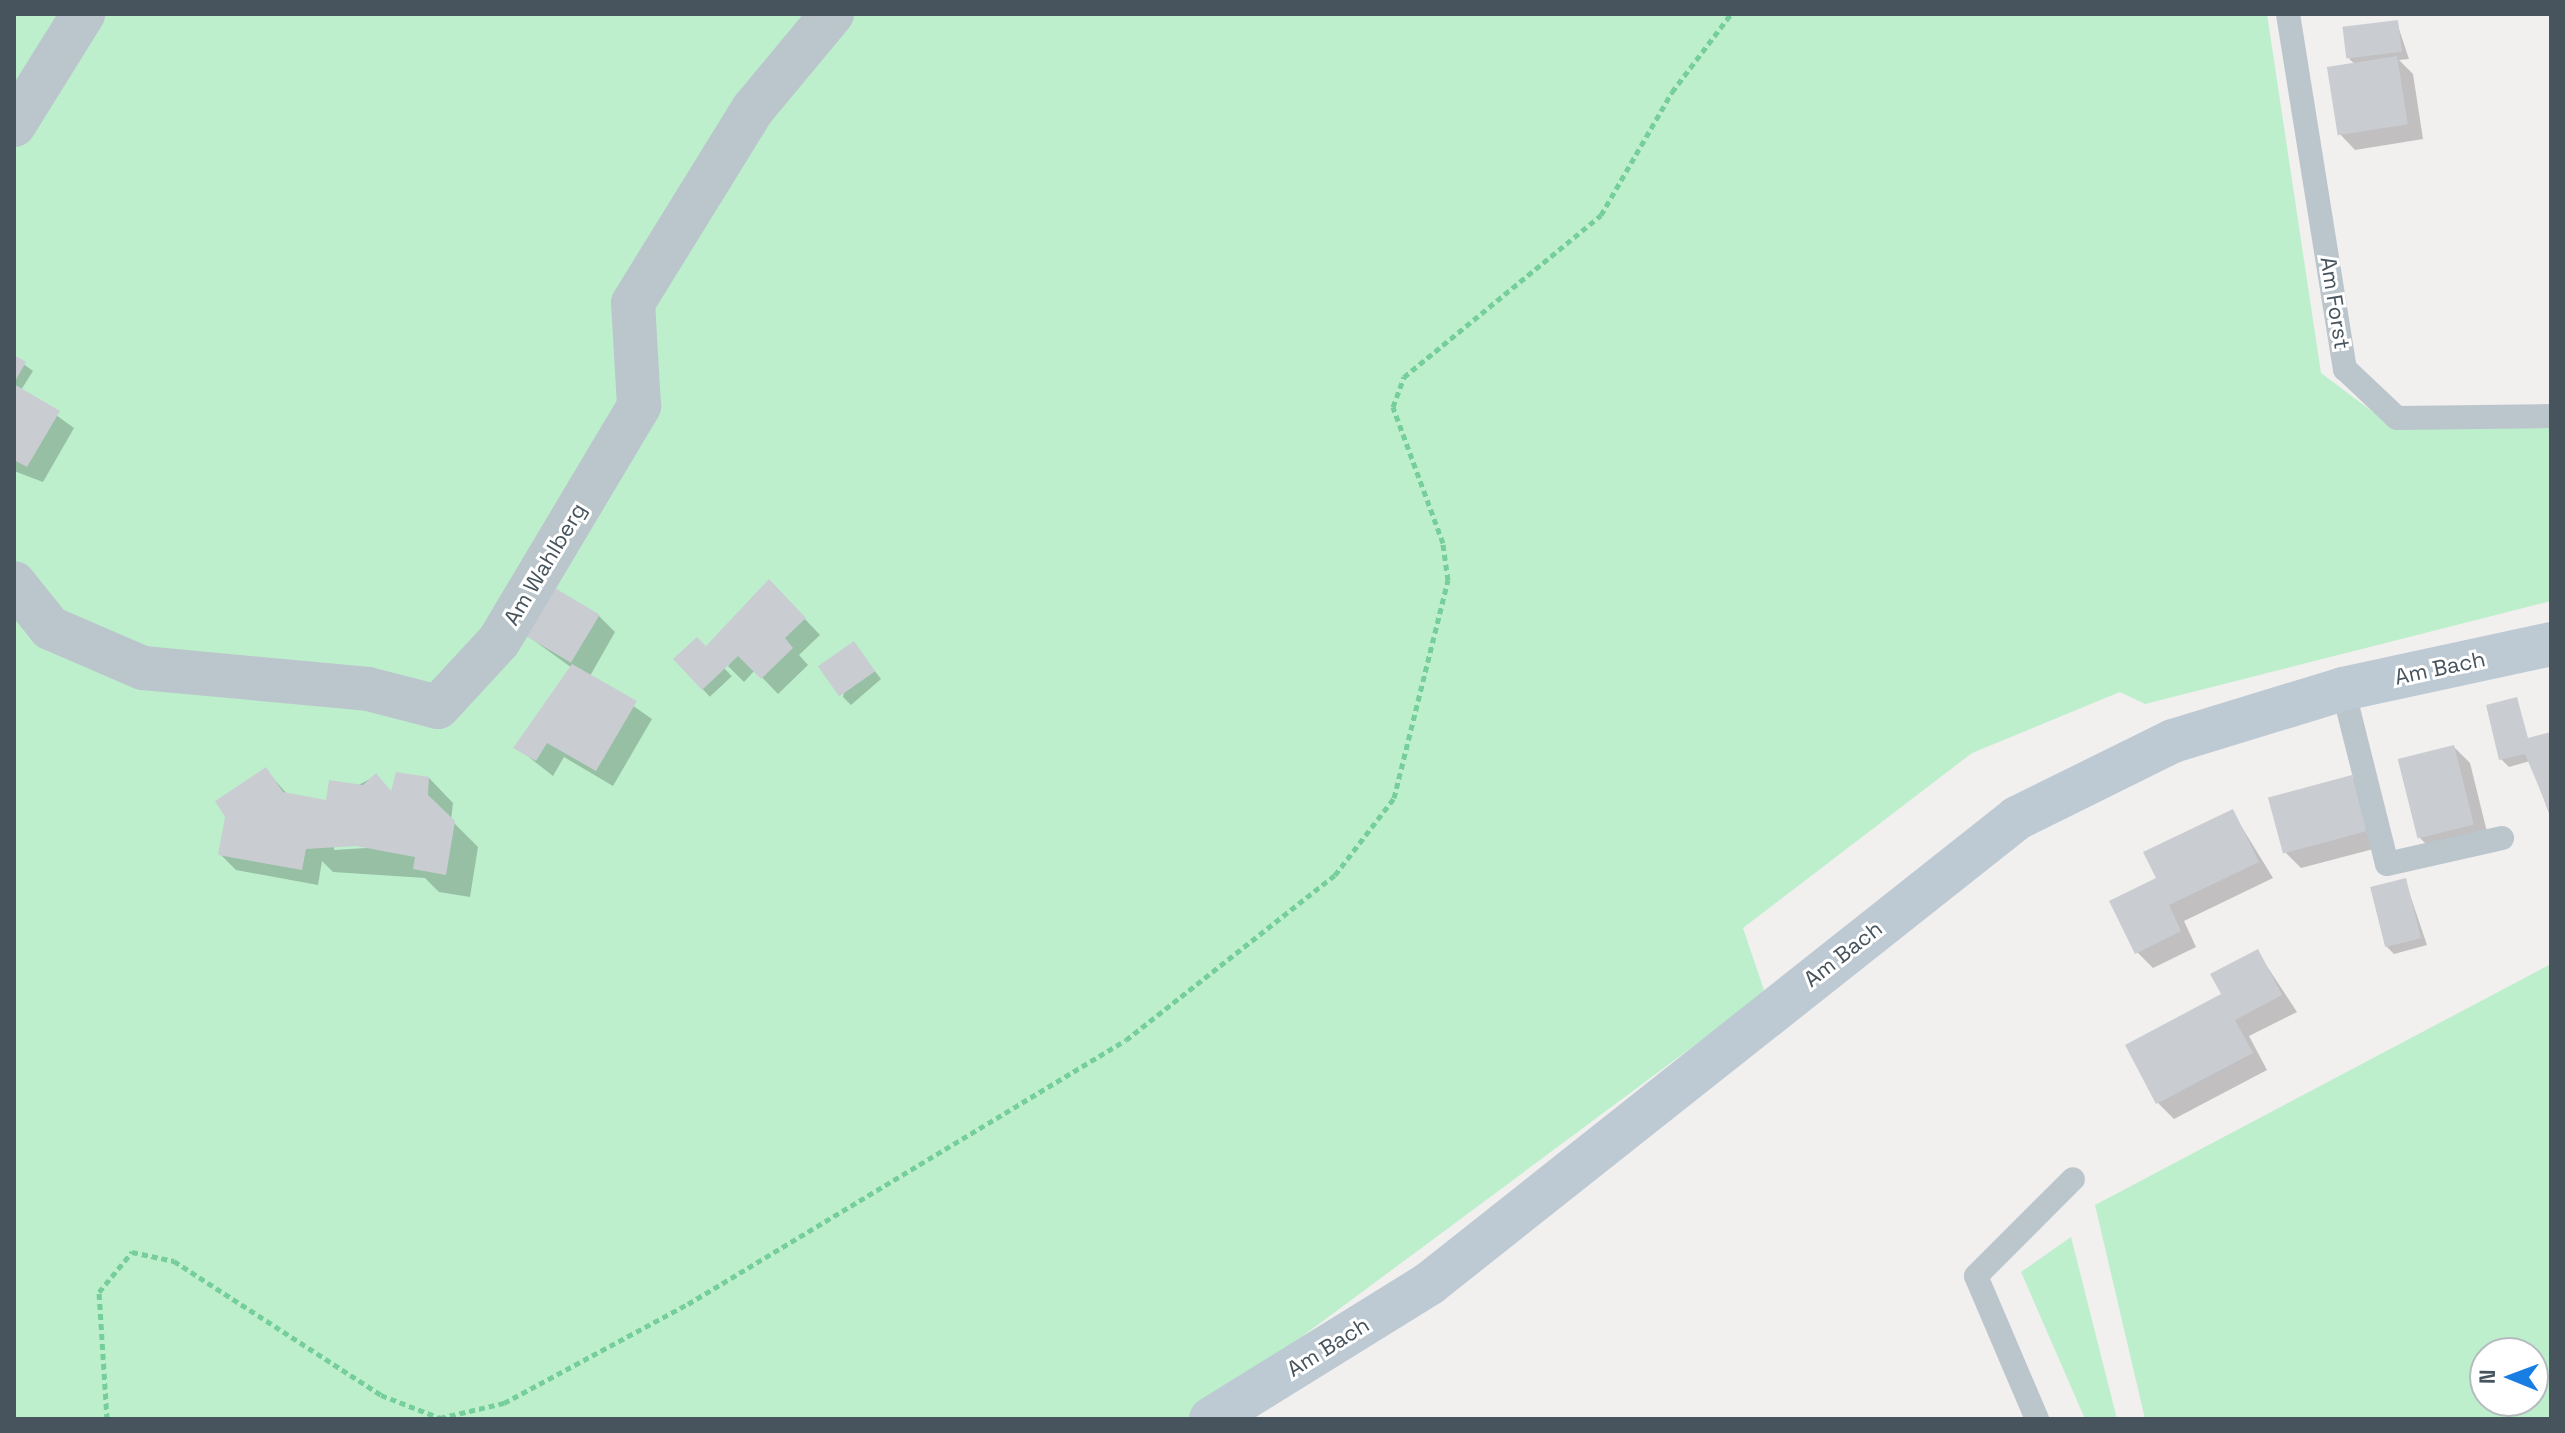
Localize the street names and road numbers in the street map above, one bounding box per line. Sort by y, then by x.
street label: Am Forst [2315,255,2355,351]
street label: Am Wahlberg [498,498,592,630]
street label: Am Bach [2392,646,2488,690]
street label: Am Bach [1799,915,1887,993]
street label: Am Bach [1282,1311,1374,1383]

